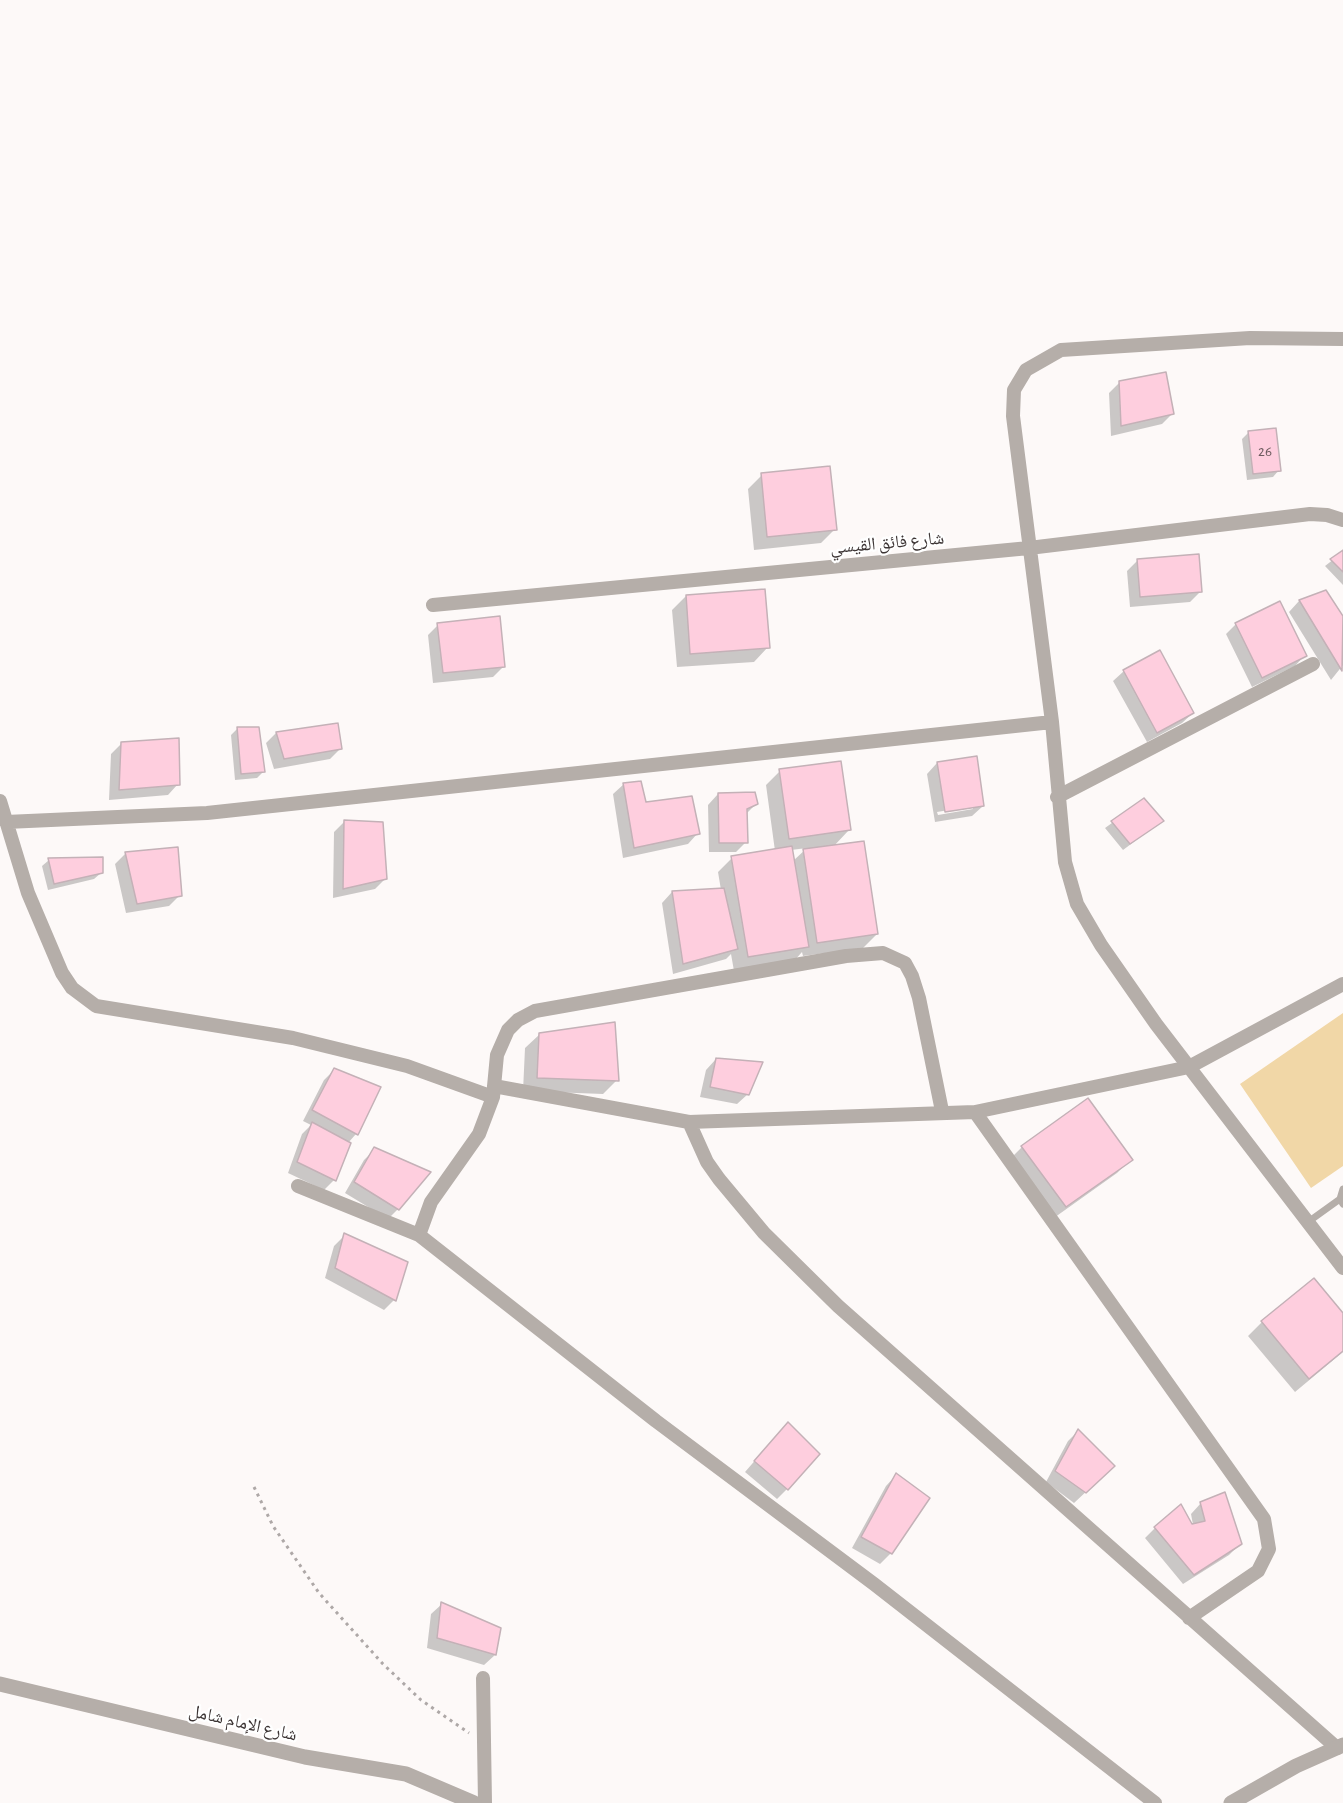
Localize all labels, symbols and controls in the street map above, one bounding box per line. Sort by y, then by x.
house number: 26 [1258,442,1272,460]
street label: شارع فائق القيسي [829,527,945,559]
street label: شارع الإمام شامل [187,1700,299,1746]

